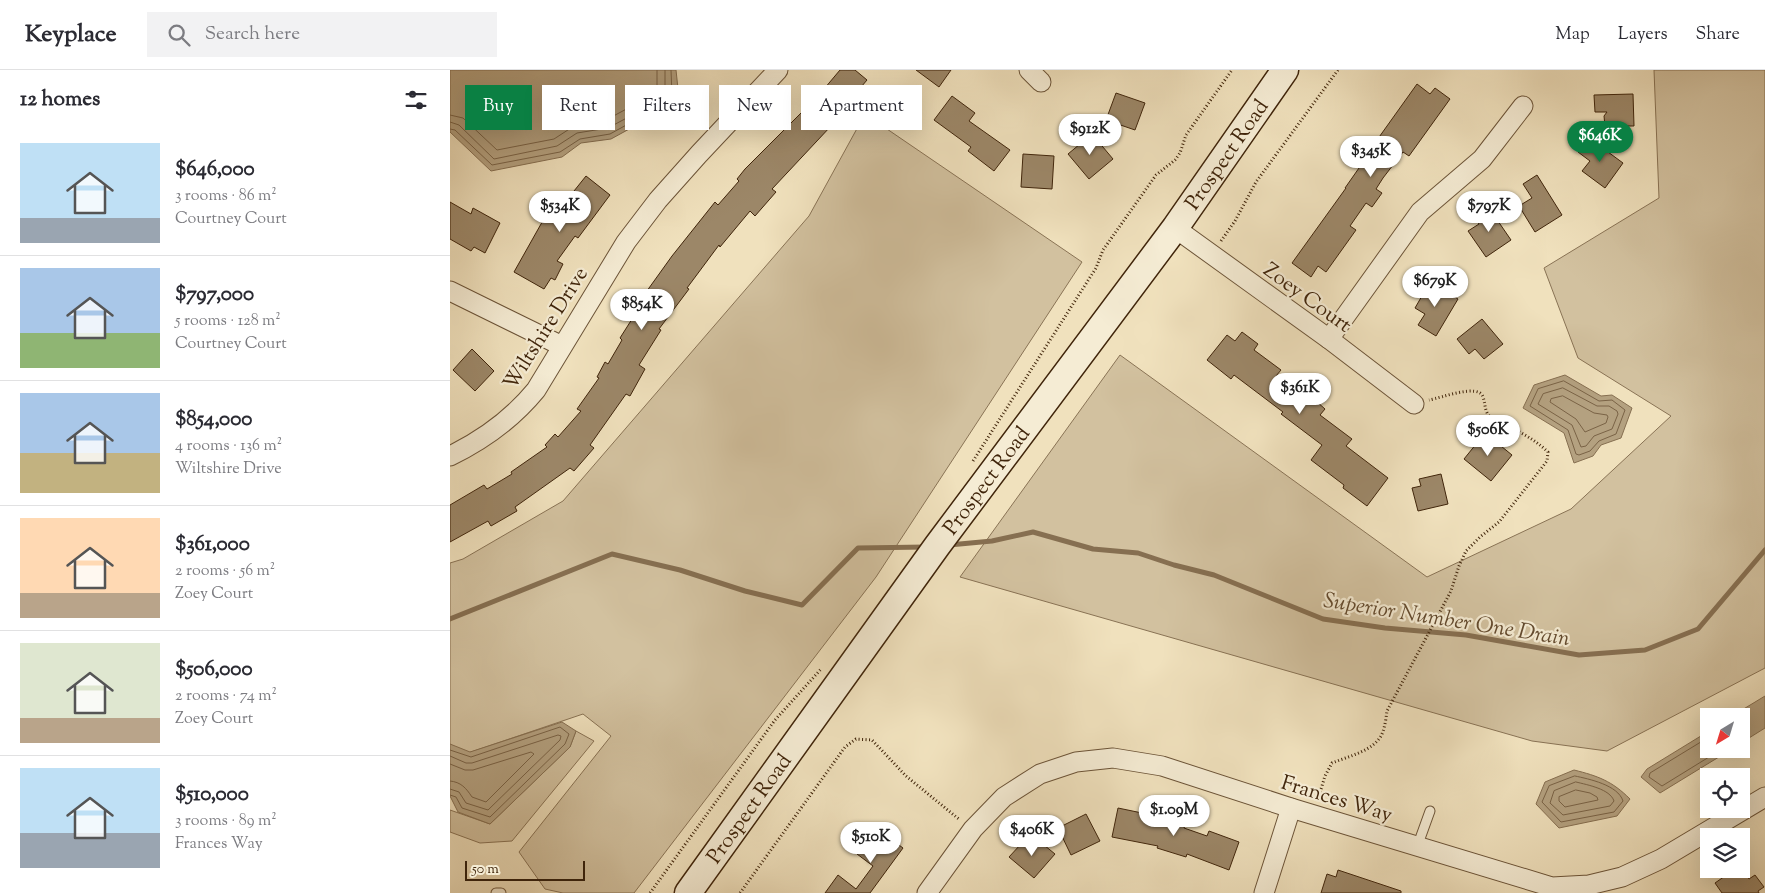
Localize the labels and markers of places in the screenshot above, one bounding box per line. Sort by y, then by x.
pin: $912K [1055,114,1125,156]
pin: $646K [1565,121,1635,163]
pin: $345K [1336,136,1406,178]
pin: $534K [525,190,595,233]
pin: $797K [1454,190,1524,233]
pin: $679K [1400,266,1470,308]
pin: $854K [607,288,677,331]
pin: $361K [1265,372,1335,415]
pin: $506K [1453,414,1523,457]
pin: $1.09M [1133,794,1215,837]
pin: $406K [997,814,1067,857]
pin: $510K [836,822,906,864]

